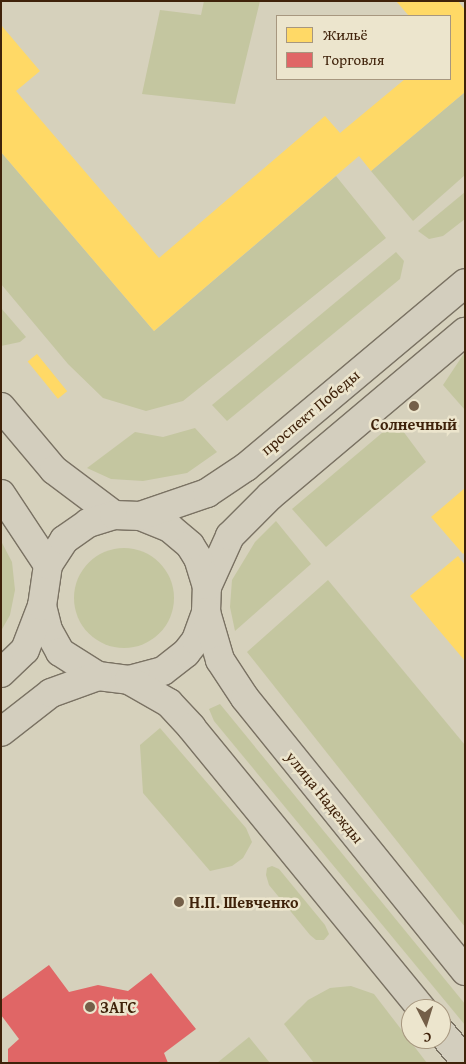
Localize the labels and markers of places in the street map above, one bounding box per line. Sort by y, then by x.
marker: Солнечный [408,400,420,412]
place label: Солнечный [371,414,457,434]
place label: Н.П. Шевченко [189,892,298,912]
marker: Н.П. Шевченко [173,896,185,908]
place label: ЗАГС [100,997,136,1017]
marker: ЗАГС [84,1001,96,1013]

